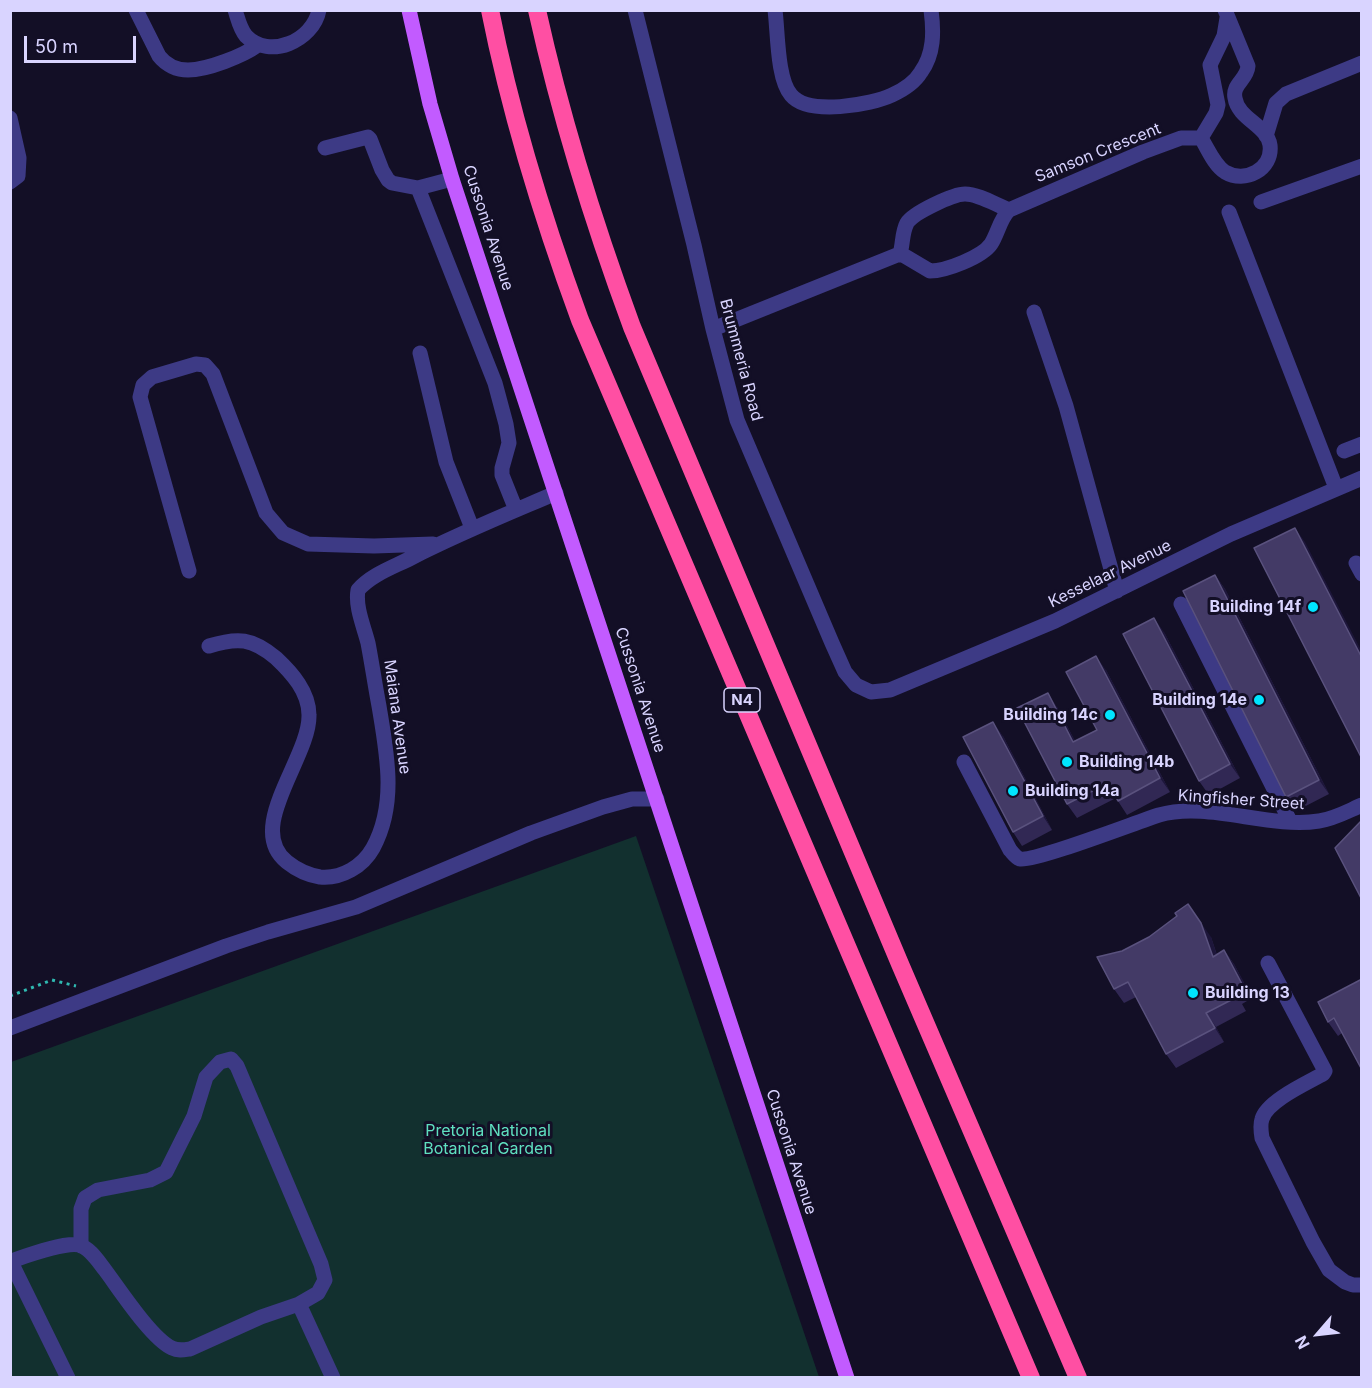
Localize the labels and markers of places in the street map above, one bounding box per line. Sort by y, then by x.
place label: Building 14f [1209,597,1301,617]
marker: Building 14f [1306,600,1320,614]
place label: Building 14e [1152,690,1247,710]
marker: Building 14e [1252,693,1266,707]
place label: Building 14c [1003,705,1098,725]
marker: Building 14c [1103,708,1117,722]
place label: Building 14b [1079,752,1174,772]
marker: Building 14b [1060,755,1074,769]
place label: Building 14a [1025,781,1120,801]
marker: Building 14a [1006,784,1020,798]
place label: Building 13 [1205,983,1290,1003]
marker: Building 13 [1186,986,1200,1000]

